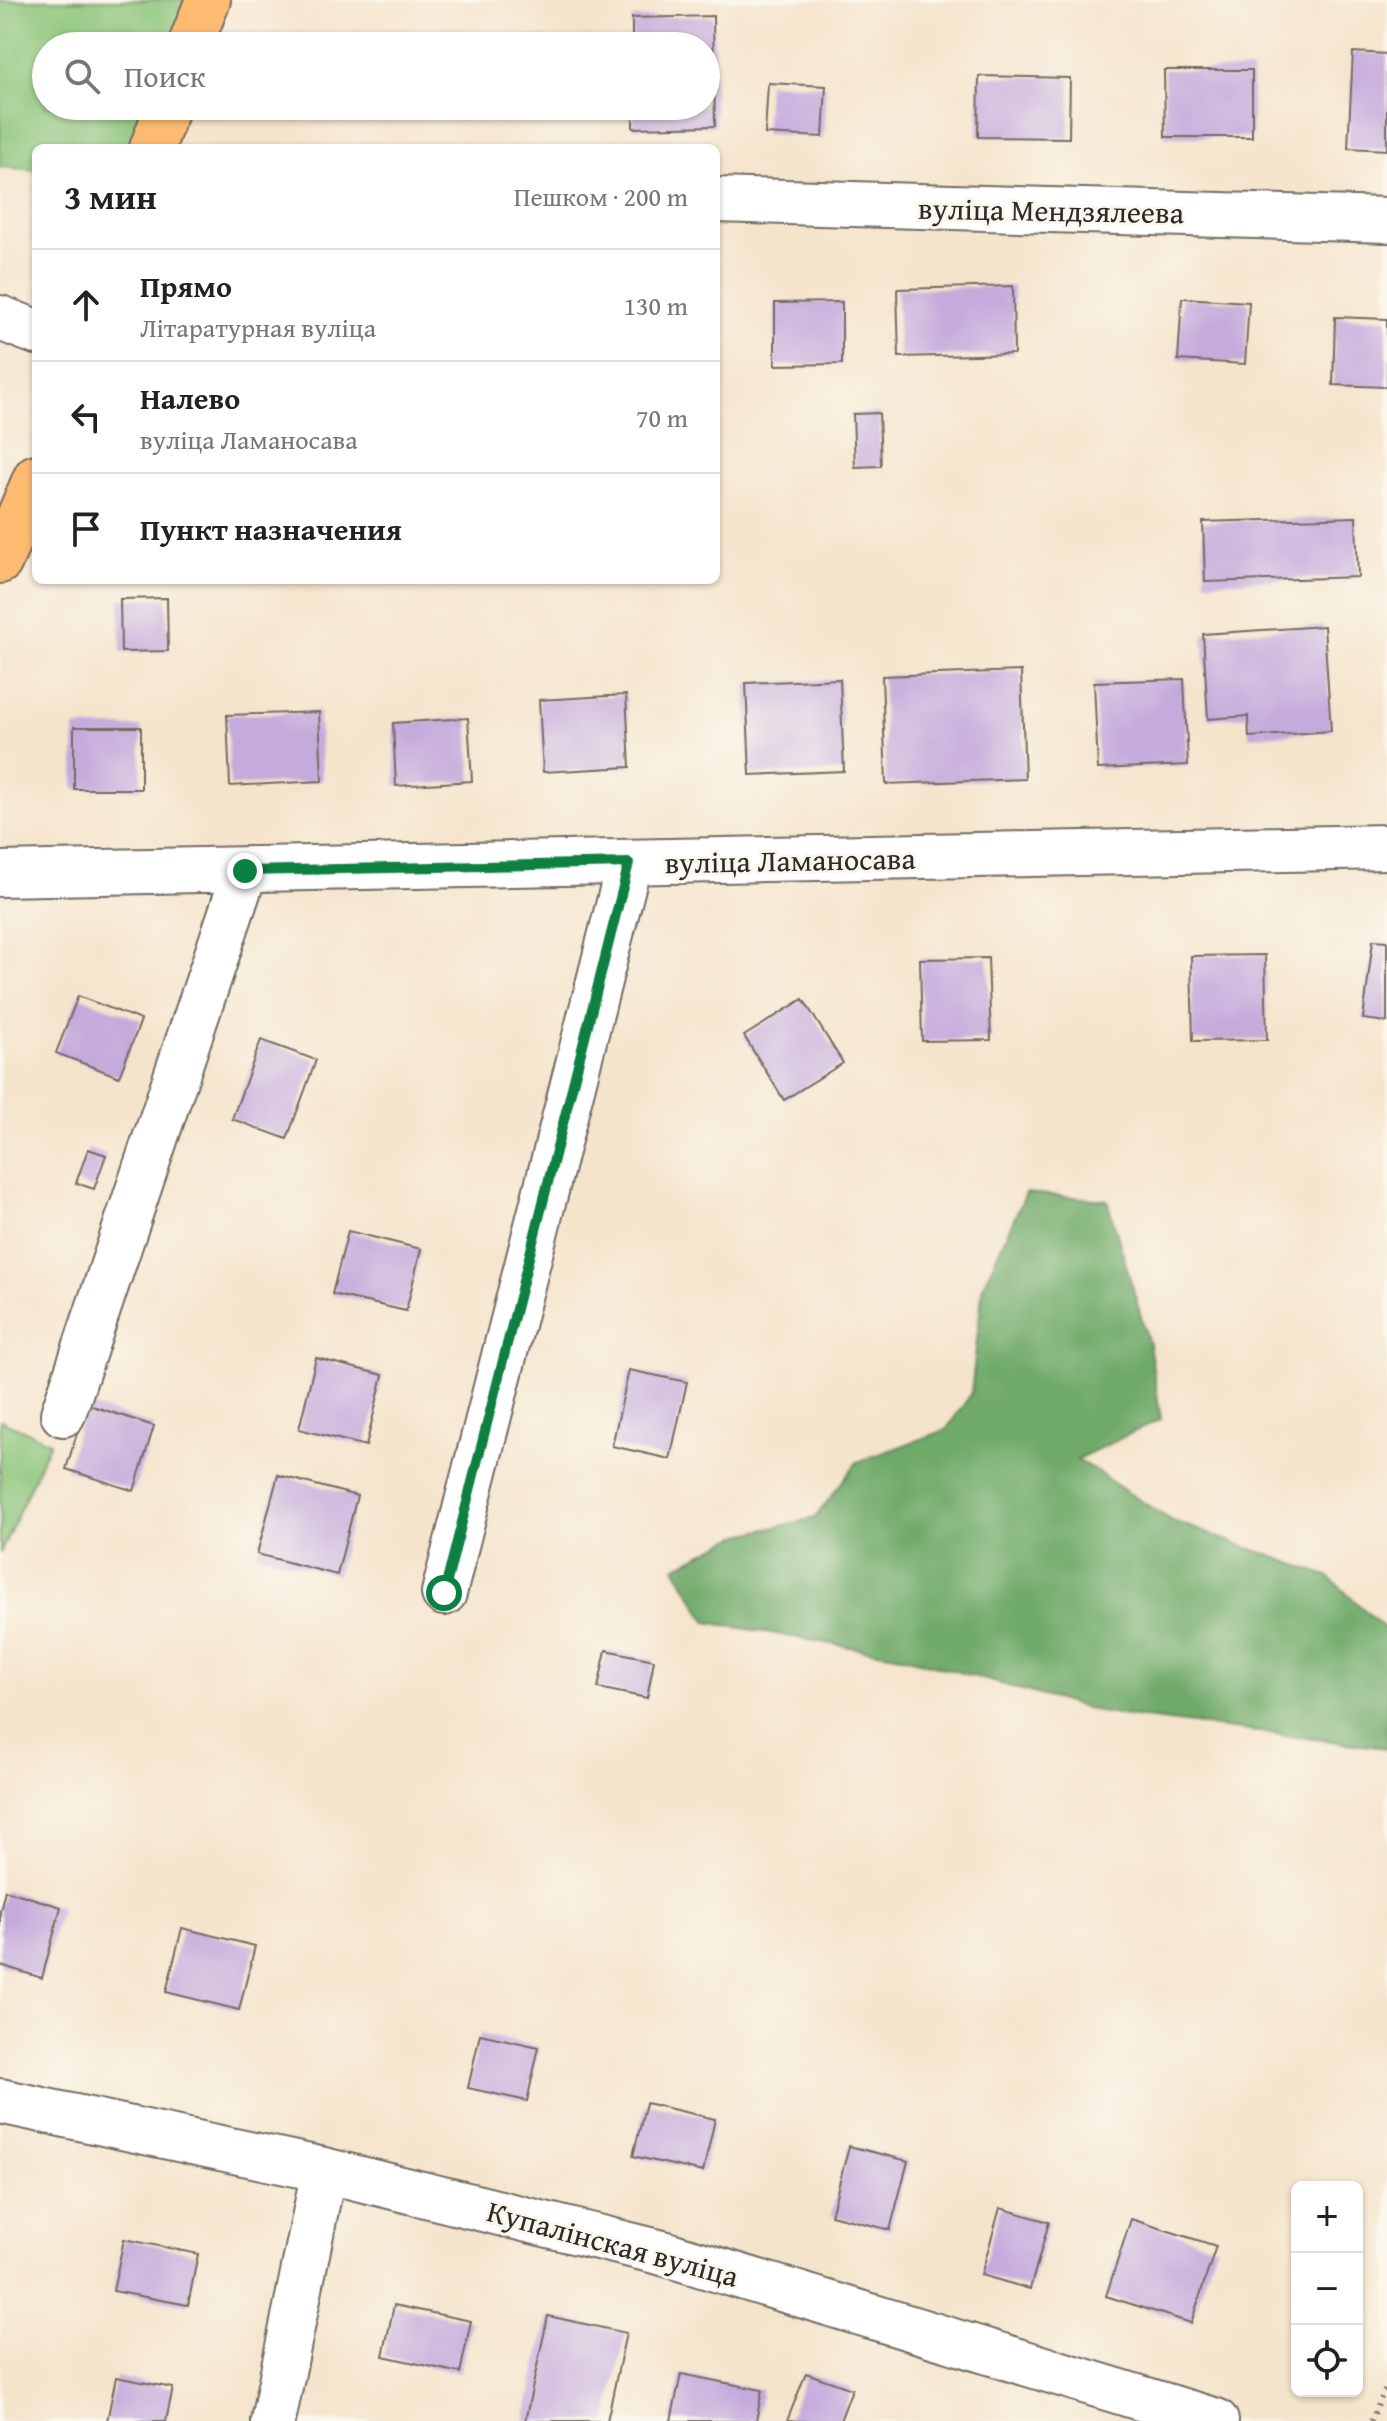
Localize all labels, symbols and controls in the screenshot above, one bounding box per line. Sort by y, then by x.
search box [32,32,720,120]
icon: search [60,54,104,98]
text: Поиск [124,54,206,98]
text: 3 мин [64,172,157,221]
text: Пешком · 200 m [514,177,688,216]
street label: вуліца Мендзялеева [918,186,1185,234]
text: Прямо [140,264,232,308]
icon: ahead [64,283,108,327]
text: 130 m [623,286,688,325]
text: Літаратурная вуліца [140,308,376,347]
text: Налево [140,376,240,420]
icon: left [64,395,108,439]
text: 70 m [636,398,688,437]
text: вуліца Ламаносава [140,420,358,459]
icon: arrive [64,507,108,551]
text: Пункт назначения [140,507,402,551]
street label: вуліца Ламаносава [664,836,917,884]
route end [227,853,263,889]
route start [426,1575,462,1611]
map controls [1291,2181,1363,2397]
button: + [1291,2181,1363,2253]
street label: Купалінская вуліца [482,2188,744,2298]
button: − [1291,2253,1363,2325]
button: locate [1291,2325,1363,2397]

